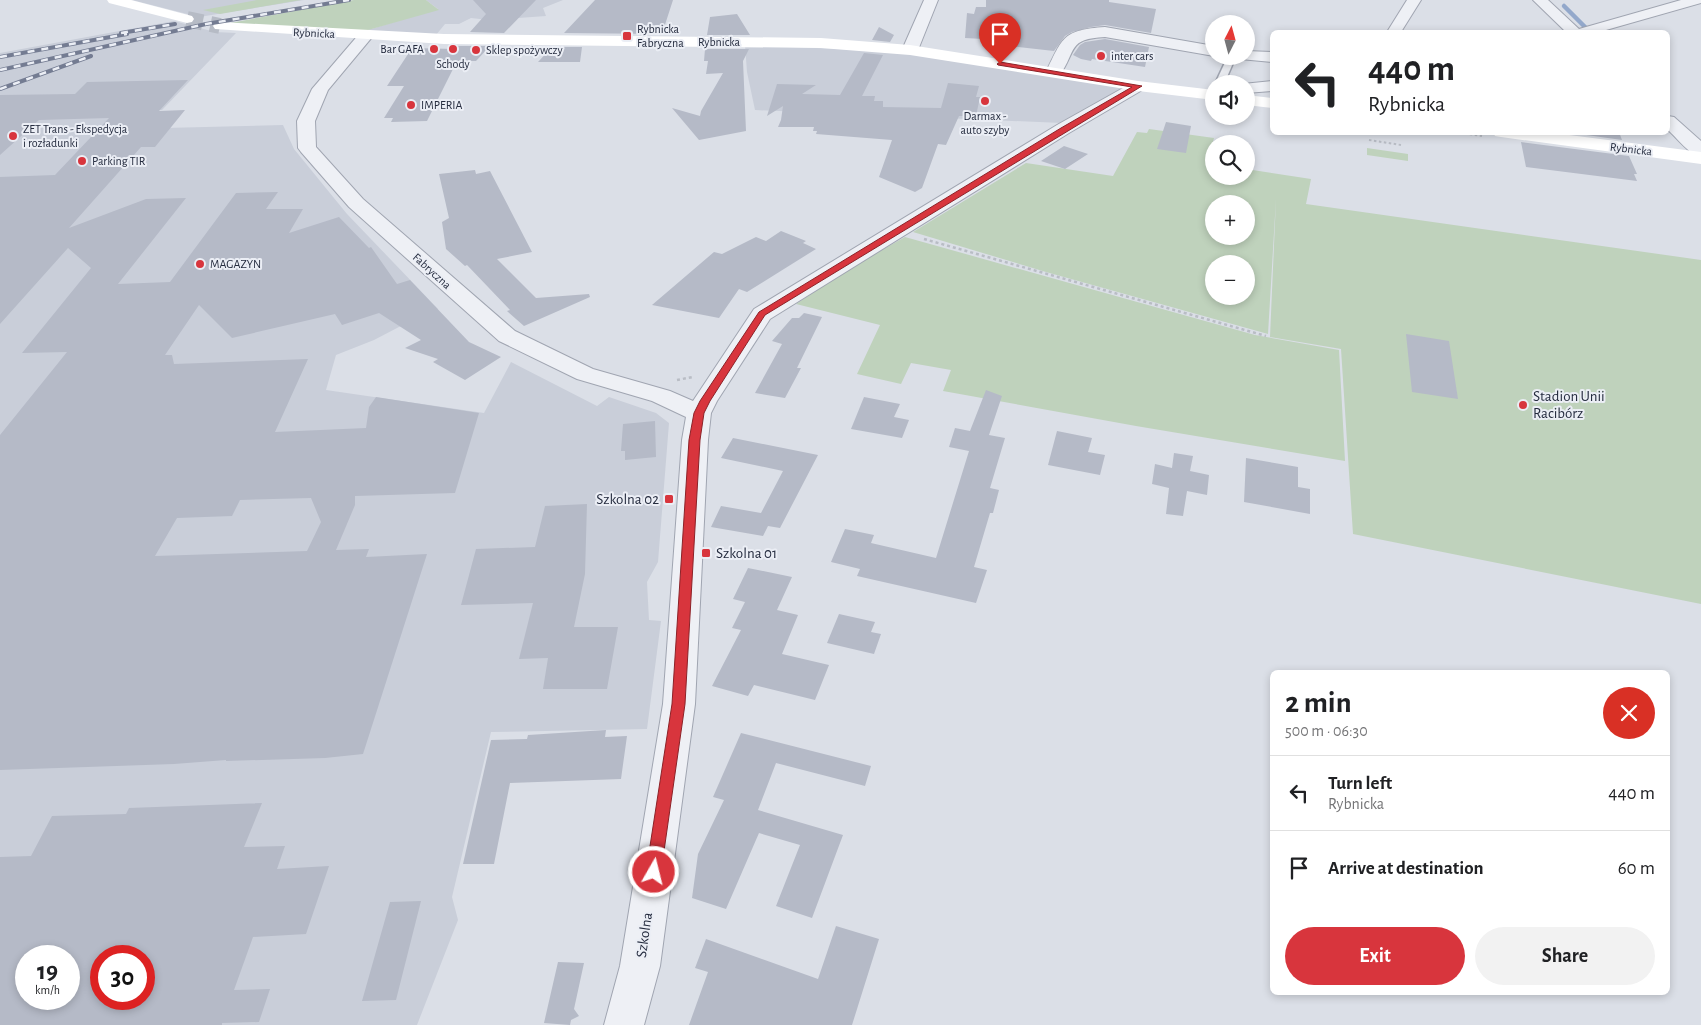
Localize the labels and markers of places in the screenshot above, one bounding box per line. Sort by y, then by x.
pin [979,13,1021,64]
place label: Rybnicka Fabryczna [637,23,684,50]
marker: Rybnicka Fabryczna [621,30,633,42]
place label: Bar GAFA [380,43,424,55]
marker: Bar GAFA [428,43,440,55]
marker: Schody [447,43,459,55]
marker: Sklep spożywczy [470,44,482,56]
place label: Sklep spożywczy [486,44,563,57]
marker: inter cars [1095,50,1107,62]
place label: inter cars [1111,50,1153,62]
place label: Schody [436,58,470,71]
marker: Darmax - auto szyby [979,95,991,107]
marker: IMPERIA [405,99,417,111]
place label: IMPERIA [421,99,463,111]
place label: Darmax - auto szyby [961,110,1009,137]
place label: ZET Trans - Ekspedycja i rozładunki [23,123,128,149]
marker: ZET Trans - Ekspedycja i rozładunki [7,130,19,142]
marker: Parking TIR [76,155,88,167]
place label: Parking TIR [92,155,146,167]
marker: MAGAZYN [194,258,206,270]
place label: MAGAZYN [210,258,261,270]
place label: Stadion Unii Racibórz [1533,389,1605,421]
marker: Stadion Unii Racibórz [1517,399,1529,411]
place label: Szkolna 02 [596,492,659,507]
marker: Szkolna 02 [663,493,675,505]
place label: Szkolna 01 [716,546,777,561]
marker: Szkolna 01 [700,547,712,559]

